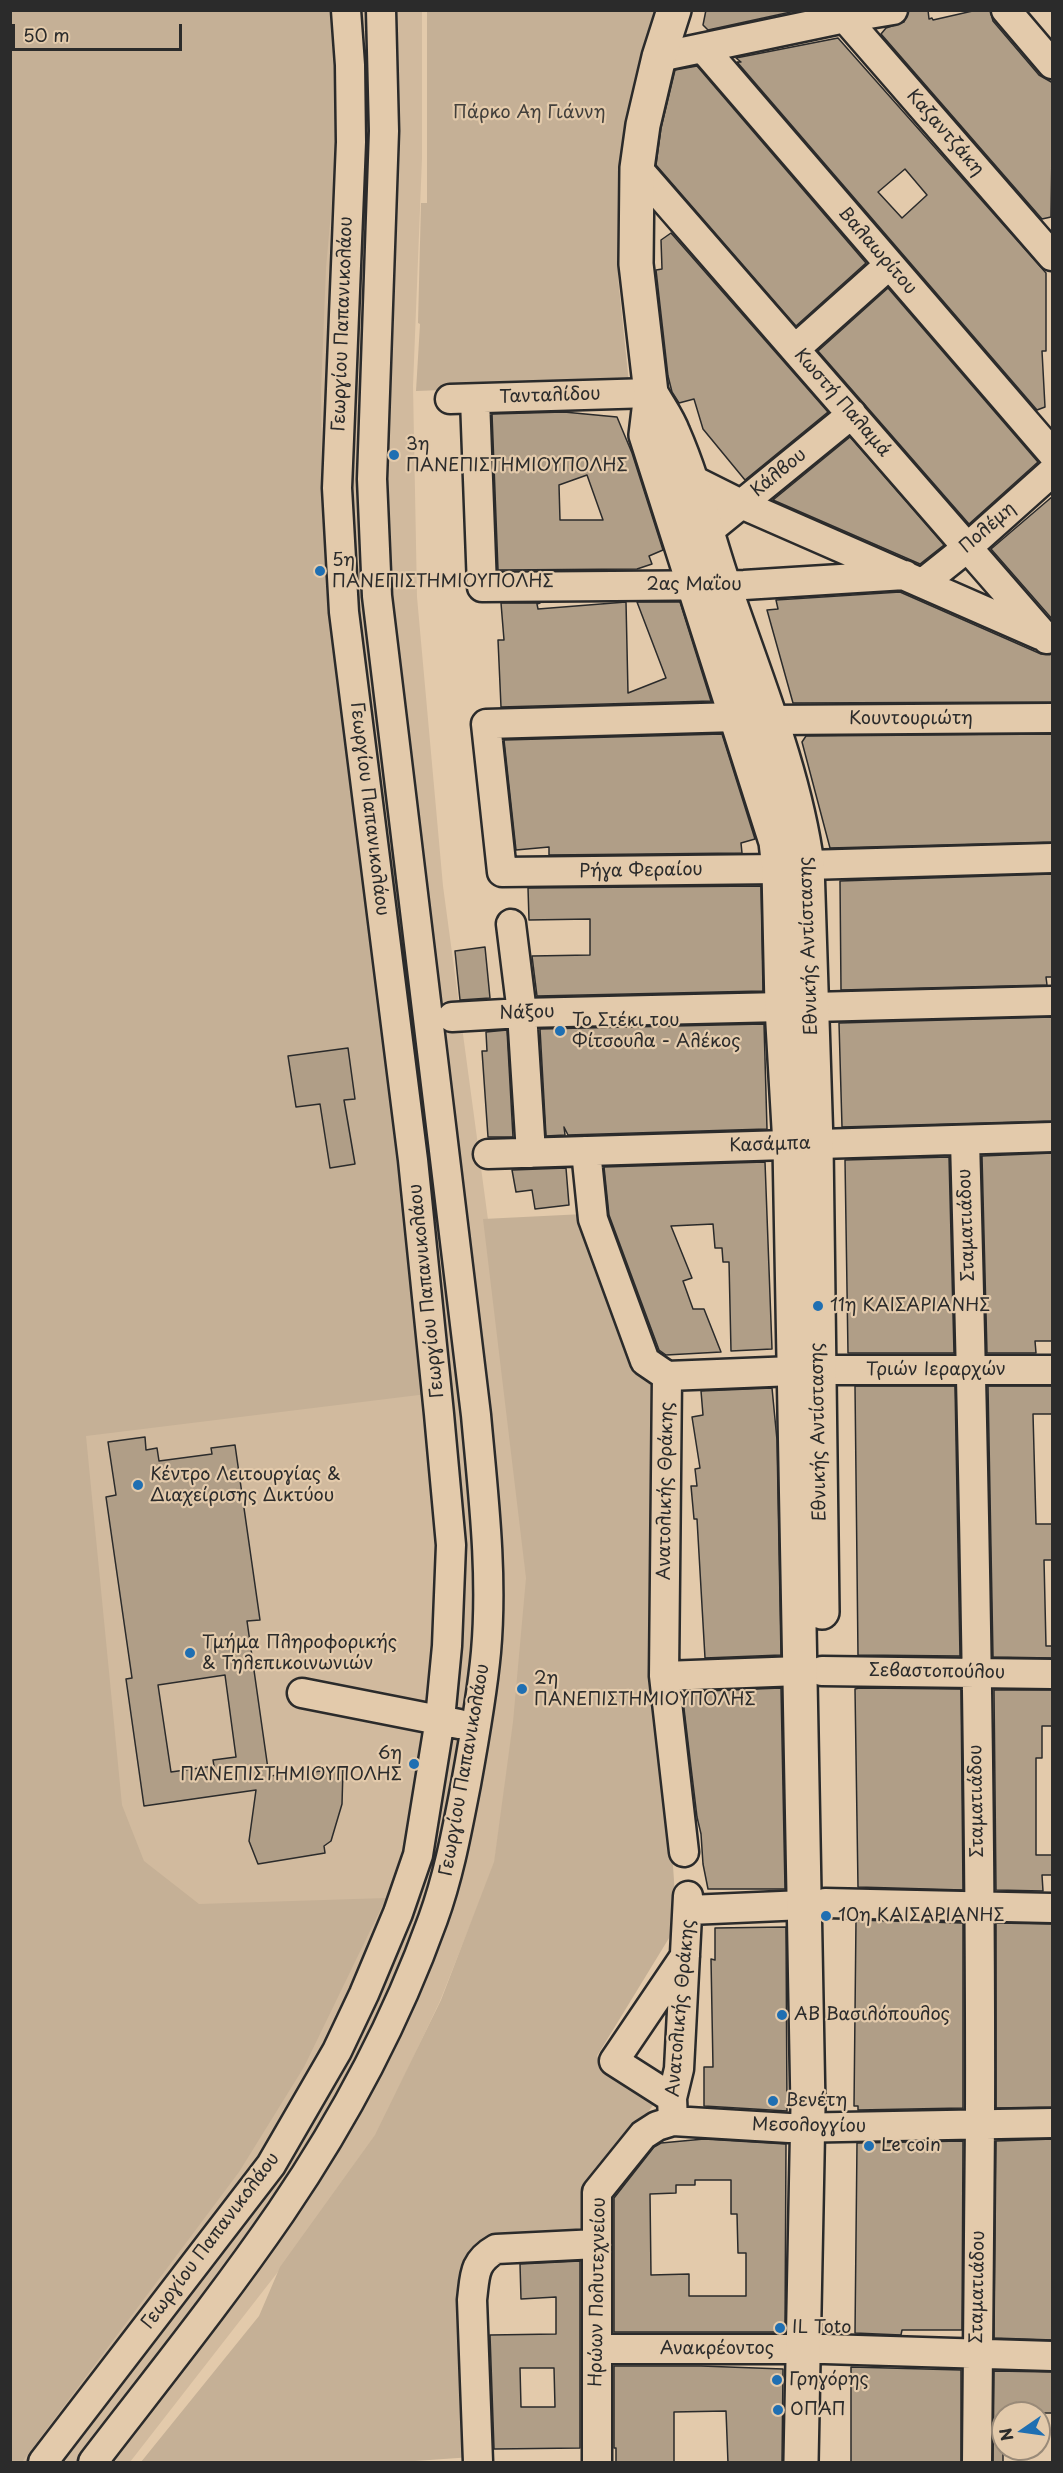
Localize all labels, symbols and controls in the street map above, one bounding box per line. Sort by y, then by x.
scale bar [15,12,184,50]
text: 50 m [23,21,70,48]
street label: Καζαντζάκη [902,85,988,181]
park label: Πάρκο Αη Γιάννη [453,102,605,124]
street label: Βαλαωρίτου [833,203,921,299]
street label: Γεωργίου Παπανικολάου [328,216,358,432]
street label: Κωστή Παλαμά [789,344,895,462]
street label: Τανταλίδου [499,383,601,409]
place label: 3η ΠΑΝΕΠΙΣΤΗΜΙΟΥΠΟΛΗΣ [406,434,628,476]
street label: Κάλβου [747,444,811,502]
marker: 3η ΠΑΝΕΠΙΣΤΗΜΙΟΥΠΟΛΗΣ [387,448,401,462]
street label: Πολέμη [956,498,1020,558]
place label: 5η ΠΑΝΕΠΙΣΤΗΜΙΟΥΠΟΛΗΣ [332,550,554,592]
marker: 5η ΠΑΝΕΠΙΣΤΗΜΙΟΥΠΟΛΗΣ [313,564,327,578]
street label: 2ας Μαΐου [646,574,742,596]
street label: Γεωργίου Παπανικολάου [345,701,393,917]
street label: Κουντουριώτη [849,708,973,730]
street label: Εθνικής Αντίστασης [795,856,823,1036]
street label: Ρήγα Φεραίου [579,859,703,883]
street label: Νάξου [499,1001,555,1025]
place label: Το Στέκι του Φίτσουλα - Αλέκος [572,1010,740,1052]
marker: Το Στέκι του Φίτσουλα - Αλέκος [553,1024,567,1038]
street label: Κασάμπα [729,1133,811,1157]
street label: Σταματιάδου [954,1168,980,1282]
street label: Γεωργίου Παπανικολάου [405,1183,449,1399]
place label: 11η ΚΑΙΣΑΡΙΑΝΗΣ [830,1295,990,1317]
marker: 11η ΚΑΙΣΑΡΙΑΝΗΣ [811,1299,825,1313]
street label: Εθνικής Αντίστασης [807,1342,831,1522]
street label: Τριών Ιεραρχών [866,1359,1006,1381]
street label: Ανατολικής Θράκης [654,1402,678,1580]
place label: Κέντρο Λειτουργίας & Διαχείρισης Δικτύου [150,1464,341,1506]
marker: Κέντρο Λειτουργίας & Διαχείρισης Δικτύου [131,1478,145,1492]
place label: Τμήμα Πληροφορικής & Τηλεπικοινωνιών [202,1632,397,1674]
marker: Τμήμα Πληροφορικής & Τηλεπικοινωνιών [183,1646,197,1660]
street label: Σεβαστοπούλου [869,1660,1005,1684]
street label: Γεωργίου Παπανικολάου [436,1662,494,1878]
place label: 2η ΠΑΝΕΠΙΣΤΗΜΙΟΥΠΟΛΗΣ [534,1668,756,1710]
marker: 2η ΠΑΝΕΠΙΣΤΗΜΙΟΥΠΟΛΗΣ [515,1682,529,1696]
place label: 6η ΠΑΝΕΠΙΣΤΗΜΙΟΥΠΟΛΗΣ [180,1743,402,1786]
street label: Σταματιάδου [965,1744,989,1858]
marker: 6η ΠΑΝΕΠΙΣΤΗΜΙΟΥΠΟΛΗΣ [407,1757,421,1771]
place label: 10η ΚΑΙΣΑΡΙΑΝΗΣ [838,1905,1005,1927]
marker: 10η ΚΑΙΣΑΡΙΑΝΗΣ [819,1909,833,1923]
street label: Ανατολικής Θράκης [662,1918,700,2098]
place label: ΑΒ Βασιλόπουλος [794,2004,950,2026]
marker: ΑΒ Βασιλόπουλος [775,2008,789,2022]
place label: Βενέτη [785,2090,847,2112]
marker: Βενέτη [766,2094,780,2108]
street label: Μεσολογγίου [752,2114,866,2138]
place label: Le coin [881,2135,941,2157]
marker: Le coin [862,2139,876,2153]
street label: Γεωργίου Παπανικολάου [138,2148,284,2334]
street label: Ηρώων Πολυτεχνείου [586,2197,610,2387]
street label: Σταματιάδου [966,2230,990,2344]
place label: IL Toto [792,2317,851,2339]
marker: IL Toto [773,2321,787,2335]
street label: Ανακρέοντος [660,2338,774,2360]
place label: Γρηγόρης [789,2369,869,2391]
marker: Γρηγόρης [770,2373,784,2387]
place label: ΟΠΑΠ [790,2399,845,2421]
north arrow [991,2401,1051,2461]
marker: ΟΠΑΠ [771,2403,785,2417]
text: N [992,2426,1019,2443]

